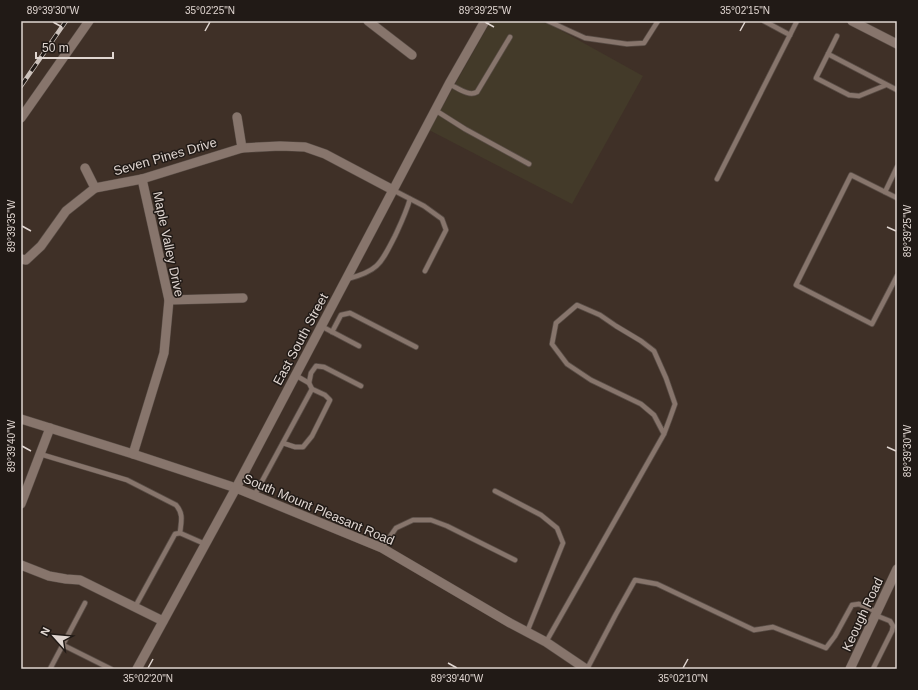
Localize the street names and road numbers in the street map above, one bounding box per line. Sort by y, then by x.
street label: Seven Pines Drive [112,135,219,178]
street label: Maple Valley Drive [150,190,187,298]
street label: East South Street [270,290,331,388]
street label: South Mount Pleasant Road [241,471,397,548]
street label: Keough Road [839,575,886,653]

